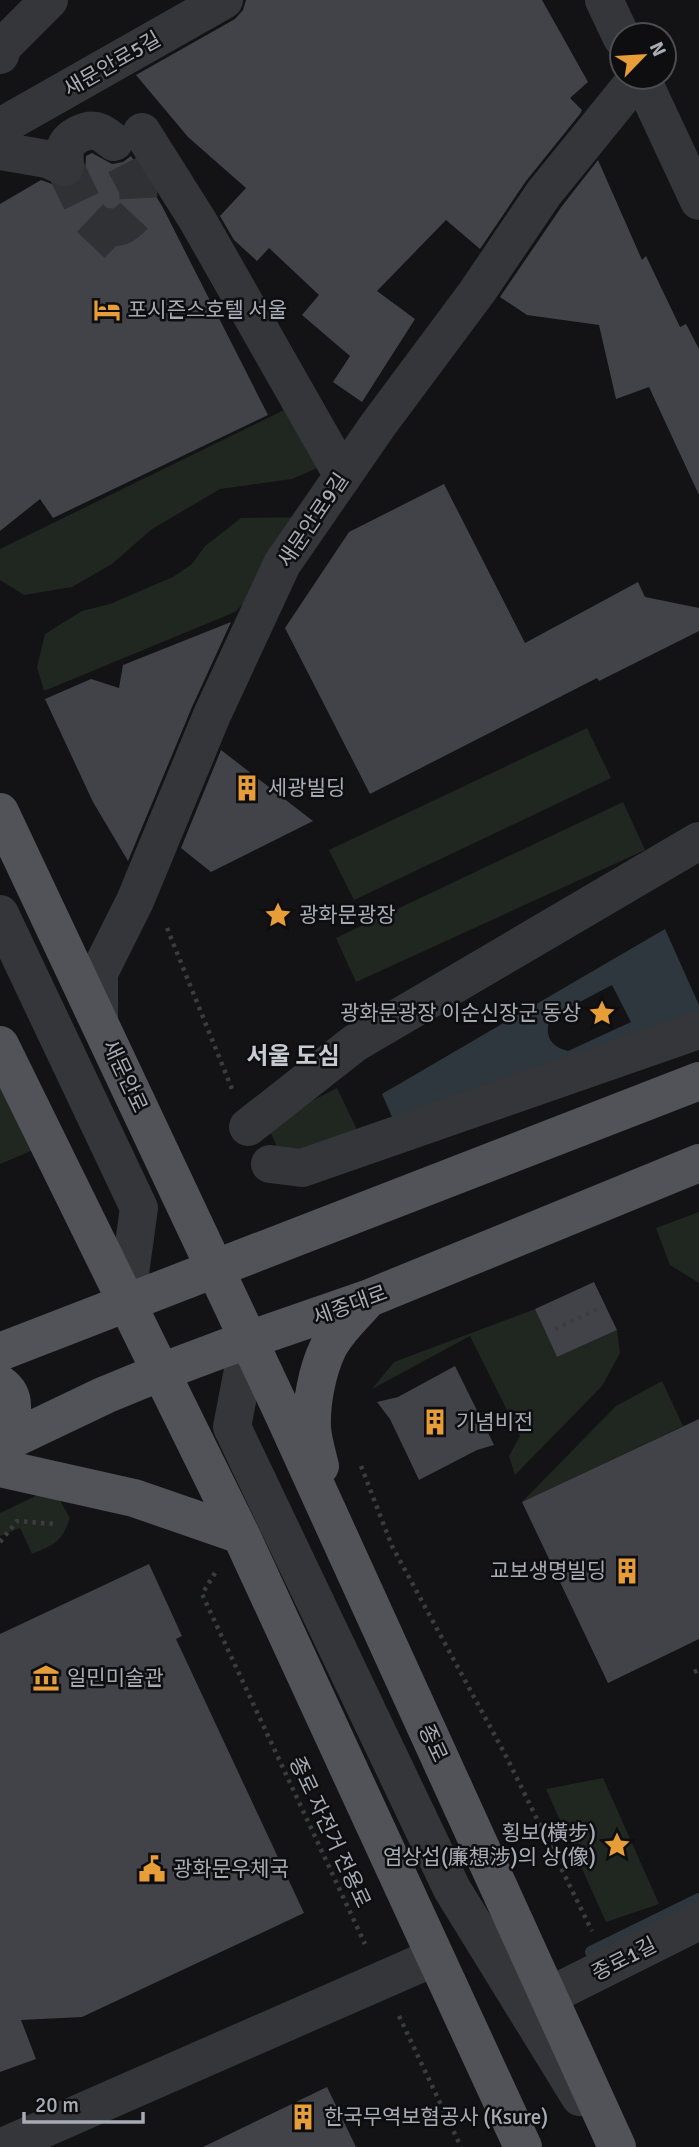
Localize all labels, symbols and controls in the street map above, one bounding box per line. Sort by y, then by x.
north arrow [608,21,678,91]
street label: 새문안로5길 [59,26,165,102]
text: N [644,38,671,60]
hotel icon: 포시즌스호텔 서울 [92,295,122,325]
place label: 포시즌스호텔 서울 [128,297,287,323]
street label: 새문안로9길 [272,468,354,572]
building icon: 세광빌딩 [232,773,262,803]
place label: 세광빌딩 [268,775,345,801]
place icon: 광화문광장 [263,900,293,930]
place label: 광화문광장 [299,902,396,928]
place icon: 광화문광장 이순신장군 동상 [587,998,617,1028]
place label: 광화문광장 이순신장군 동상 [340,1000,581,1026]
street label: 새문안로 [97,1035,153,1117]
district label: 서울 도심 [246,1041,340,1071]
street label: 세종대로 [309,1280,391,1330]
building icon: 기념비전 [420,1407,450,1437]
place label: 기념비전 [456,1409,533,1435]
building icon: 교보생명빌딩 [612,1556,642,1586]
place label: 교보생명빌딩 [490,1558,606,1584]
museum icon: 일민미술관 [31,1663,61,1693]
place label: 일민미술관 [67,1665,164,1691]
street label: 종로 [413,1720,453,1766]
street label: 종로 자전거 전용로 [284,1752,376,1912]
place label: 횡보(橫步) 염상섭(廉想涉)의 상(像) [383,1820,596,1870]
place icon: 횡보(橫步) 염상섭(廉想涉)의 상(像) [602,1830,632,1860]
public building icon: 광화문우체국 [137,1854,167,1884]
place label: 광화문우체국 [173,1856,289,1882]
street label: 종로1길 [587,1932,661,1986]
scale bar [24,2080,144,2124]
text: 20 m [35,2092,79,2118]
building icon: 한국무역보혐공사 (Ksure) [288,2102,318,2132]
place label: 한국무역보혐공사 (Ksure) [324,2104,548,2130]

